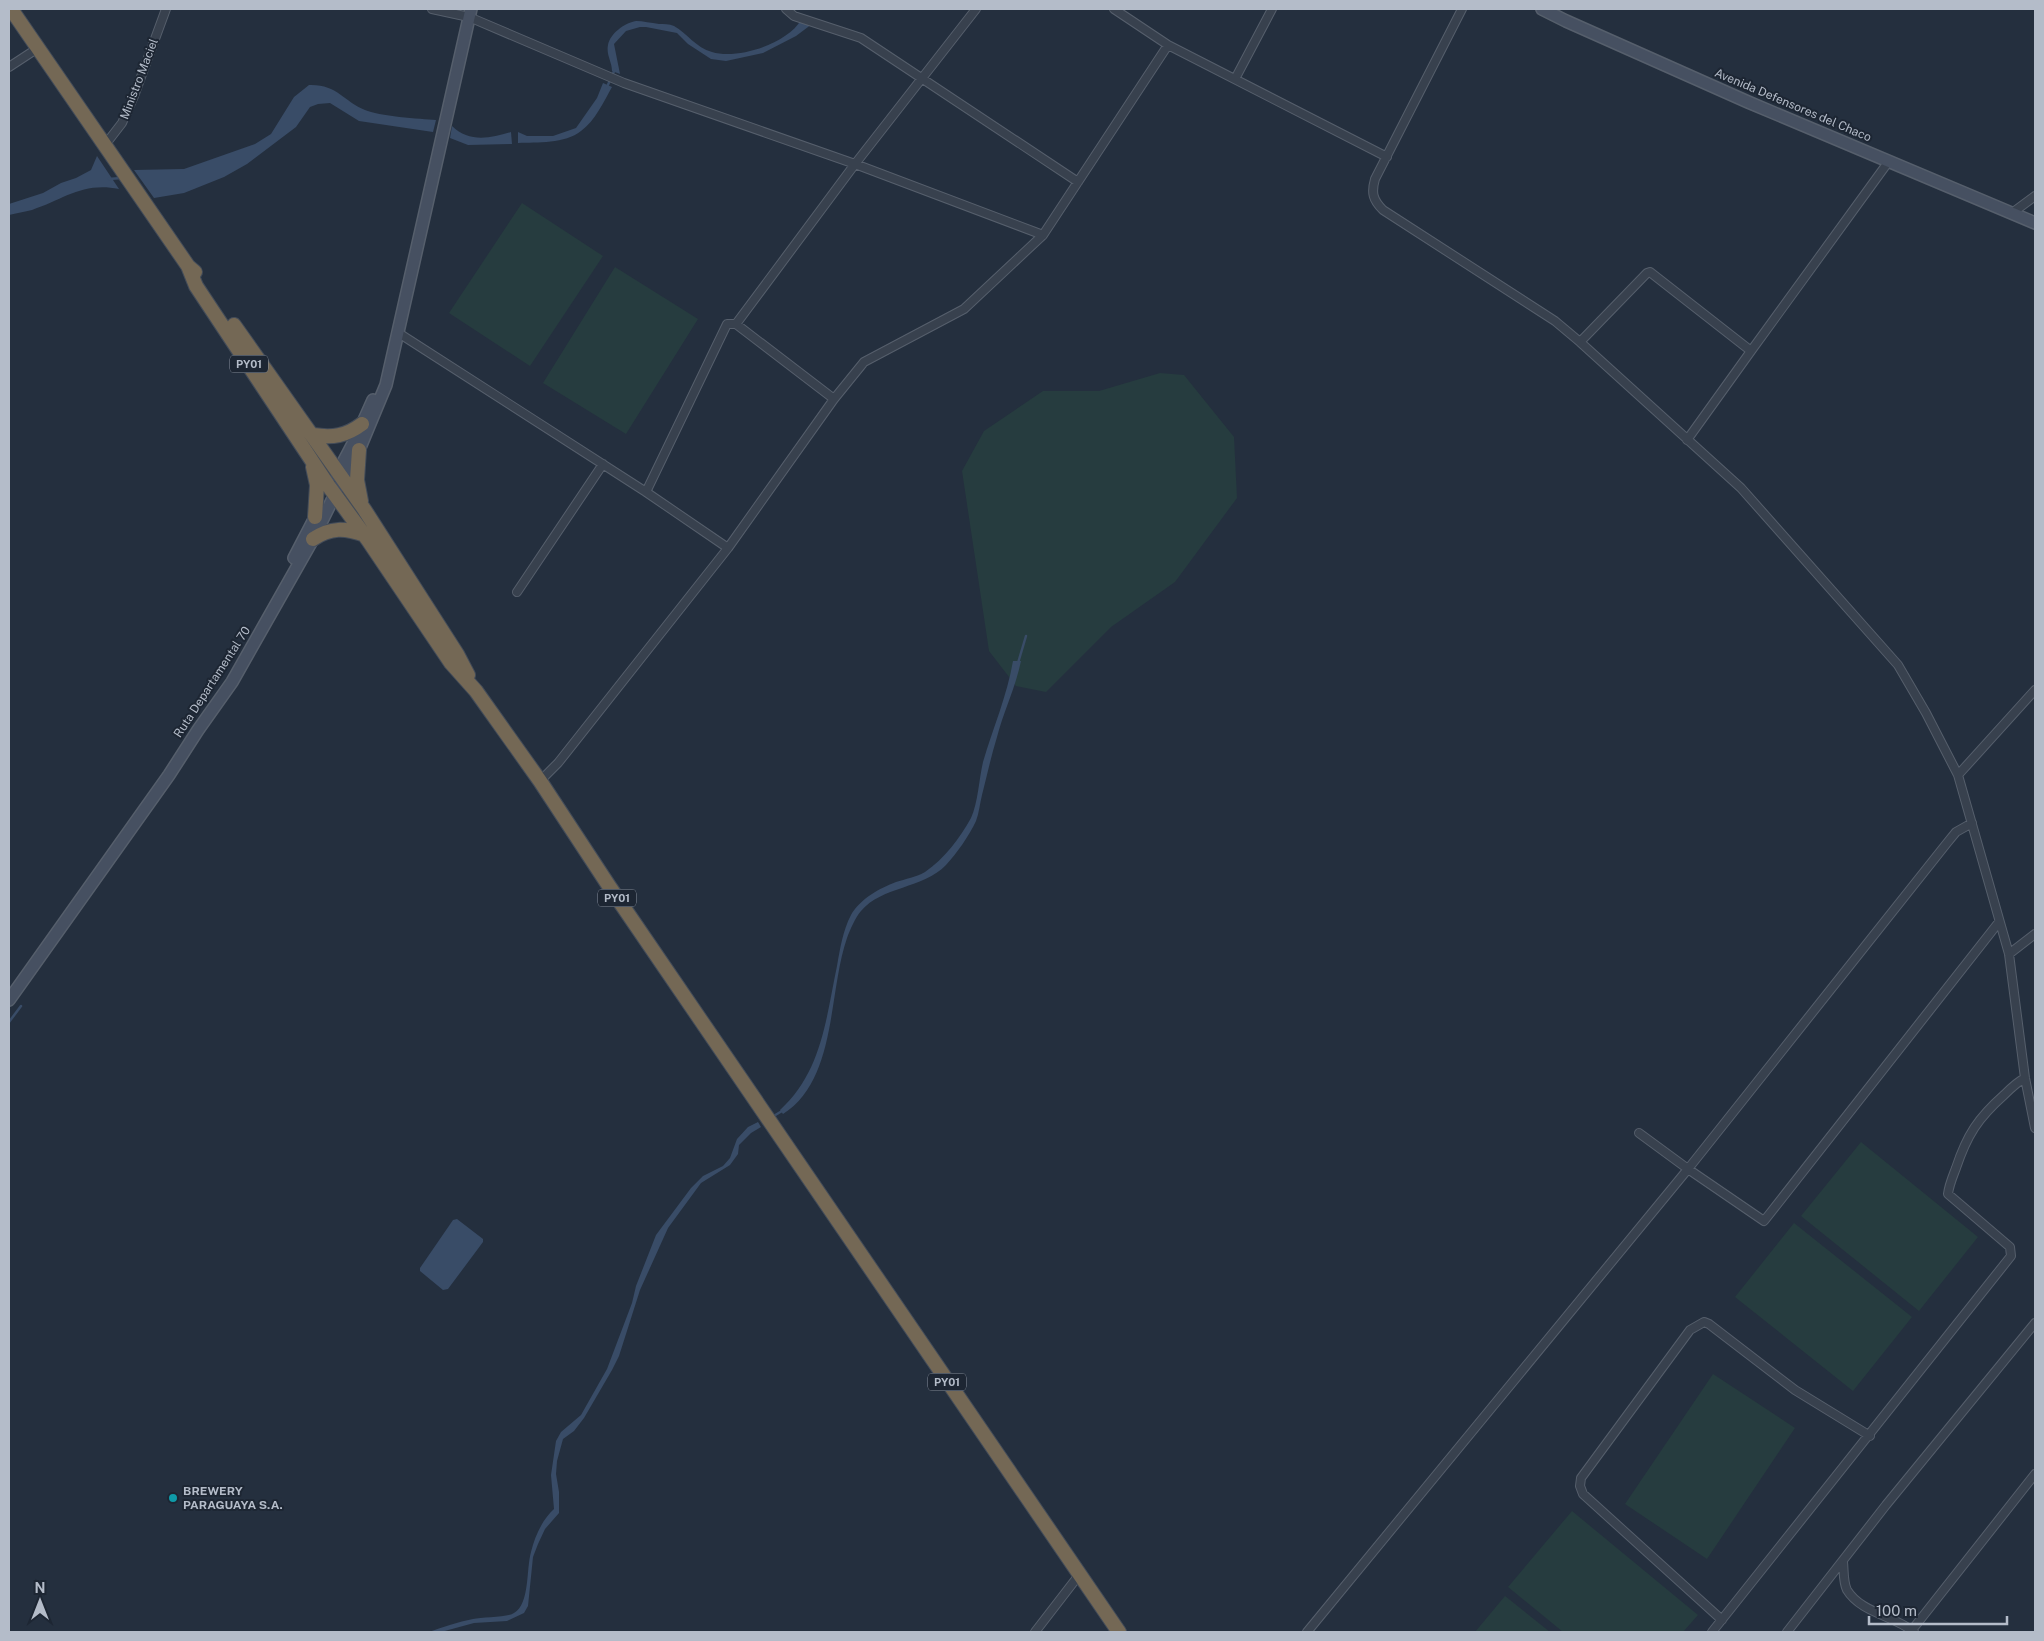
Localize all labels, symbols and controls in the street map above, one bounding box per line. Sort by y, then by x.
street label: Ministro Maciel [117,36,161,121]
street label: Avenida Defensores del Chaco [1713,66,1874,145]
road number: PY01 [230,356,268,372]
street label: Ruta Departamental 70 [171,624,253,740]
road number: PY01 [598,890,636,906]
road number: PY01 [928,1374,966,1390]
place label: BREWERY PARAGUAYA S.A. [183,1484,283,1512]
marker: BREWERY PARAGUAYA S.A. [167,1492,179,1504]
north arrow [15,1576,65,1626]
text: N [35,1580,45,1596]
scale bar [1869,1594,2006,1626]
text: 100 m [1876,1602,1917,1619]

